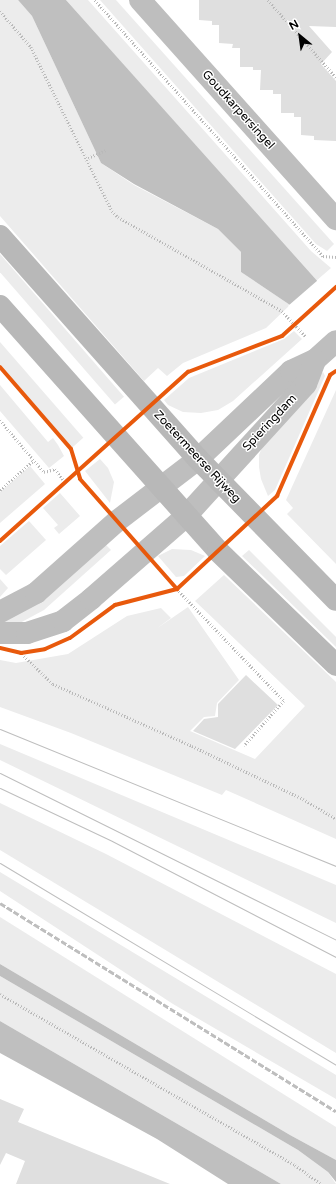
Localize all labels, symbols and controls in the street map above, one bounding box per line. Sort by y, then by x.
north arrow [280,16,320,56]
text: N [287,17,301,33]
street label: Goudkarpersingel [199,68,277,152]
street label: Spieringdam [240,392,300,454]
street label: Zoetermeerse Rijweg [151,408,243,506]

